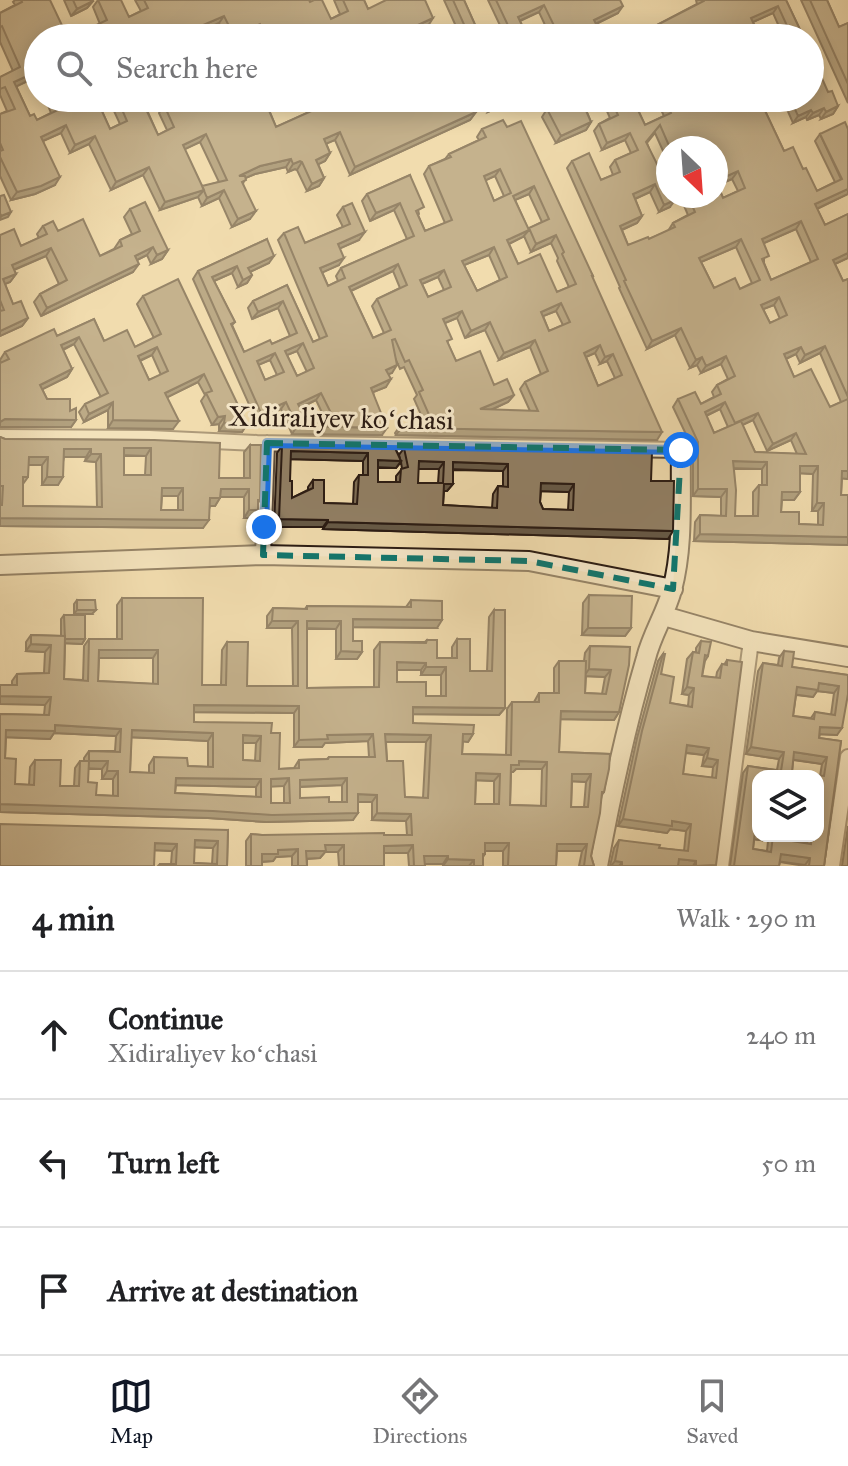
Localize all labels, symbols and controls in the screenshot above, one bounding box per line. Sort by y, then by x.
search box [24,24,824,112]
icon: search [52,46,96,90]
text: Search here [116,50,258,86]
north arrow [656,136,728,208]
street label: Xidiraliyev koʻchasi [228,399,454,437]
route start [663,432,699,468]
route end [246,509,282,545]
map controls [752,770,824,842]
button: layers [752,770,824,842]
text: 4 min [32,898,115,939]
text: Walk · 290 m [676,902,816,934]
text: Continue [108,1001,223,1037]
icon: ahead [32,1013,76,1057]
text: 240 m [746,1019,816,1051]
text: Xidiraliyev koʻchasi [108,1037,318,1069]
icon: left [32,1141,76,1185]
text: Turn left [108,1145,219,1181]
text: 50 m [761,1147,816,1179]
icon: arrive [32,1269,76,1313]
text: Arrive at destination [108,1273,358,1309]
tab: Map [109,1374,153,1449]
tab: Directions [372,1374,467,1449]
tab: Saved [686,1374,738,1449]

